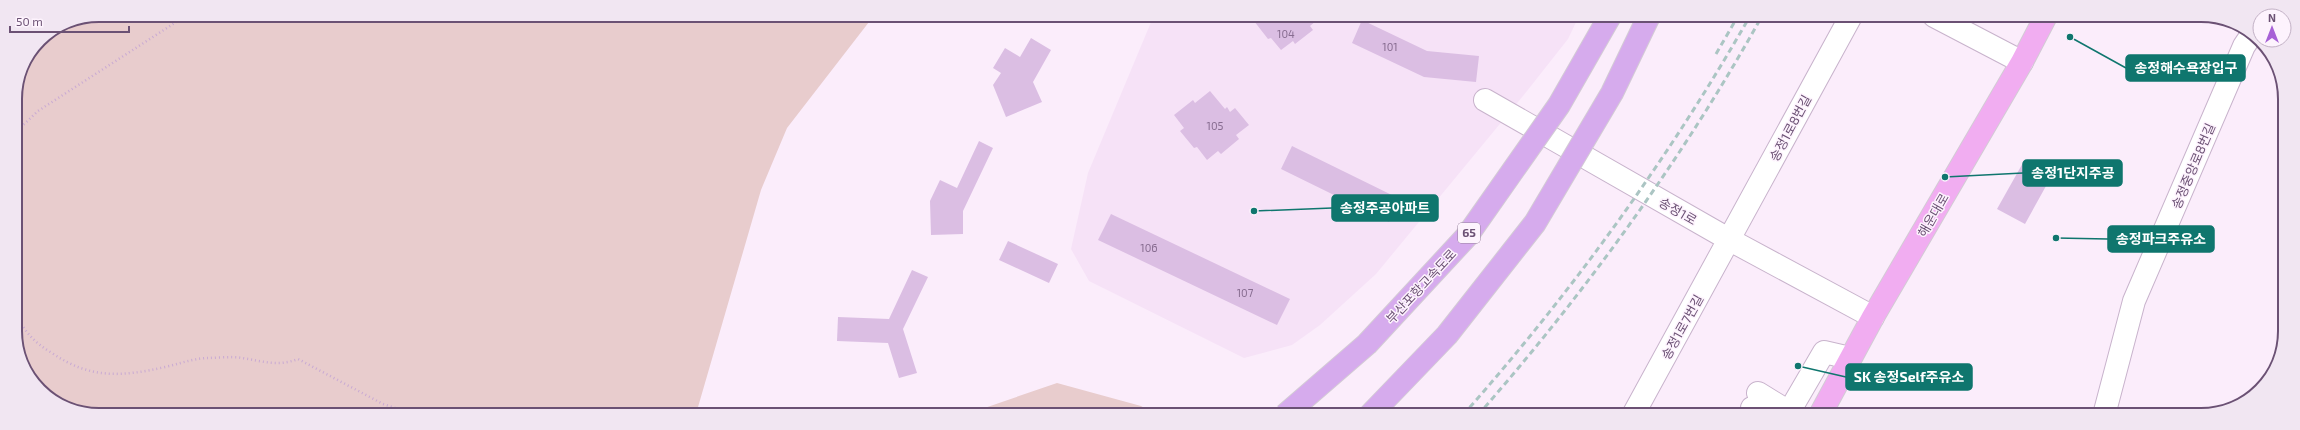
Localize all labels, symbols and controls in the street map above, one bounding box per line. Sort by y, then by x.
scale bar [10,8,129,34]
north arrow [2252,8,2292,48]
text: N [2268,11,2276,24]
text: 50 m [16,14,43,28]
house number: 104 [1277,27,1295,40]
house number: 101 [1382,40,1398,53]
callout: 송정해수욕장입구 [2126,55,2245,81]
text: 송정해수욕장입구 [2134,59,2238,76]
street label: 송정1로8번길 [1766,92,1814,164]
house number: 105 [1207,119,1224,132]
street label: 송정중앙로8번길 [2168,121,2218,211]
callout: 송정1단지주공 [2023,160,2122,186]
text: 송정1단지주공 [2031,164,2115,181]
street label: 해운대로 [1914,190,1952,240]
street label: 송정1로 [1656,194,1700,228]
callout: 송정주공아파트 [1332,195,1438,221]
text: 송정주공아파트 [1340,199,1430,216]
road number: 65 [1458,223,1480,243]
callout: 송정파크주유소 [2108,226,2214,252]
text: 송정파크주유소 [2116,230,2206,247]
house number: 106 [1140,241,1158,254]
street label: 부산포항고속도로 [1383,246,1460,326]
house number: 107 [1237,286,1254,299]
street label: 송정1로7번길 [1658,292,1706,362]
callout: SK 송정Self주유소 [1846,364,1972,390]
text: SK 송정Self주유소 [1854,368,1964,385]

